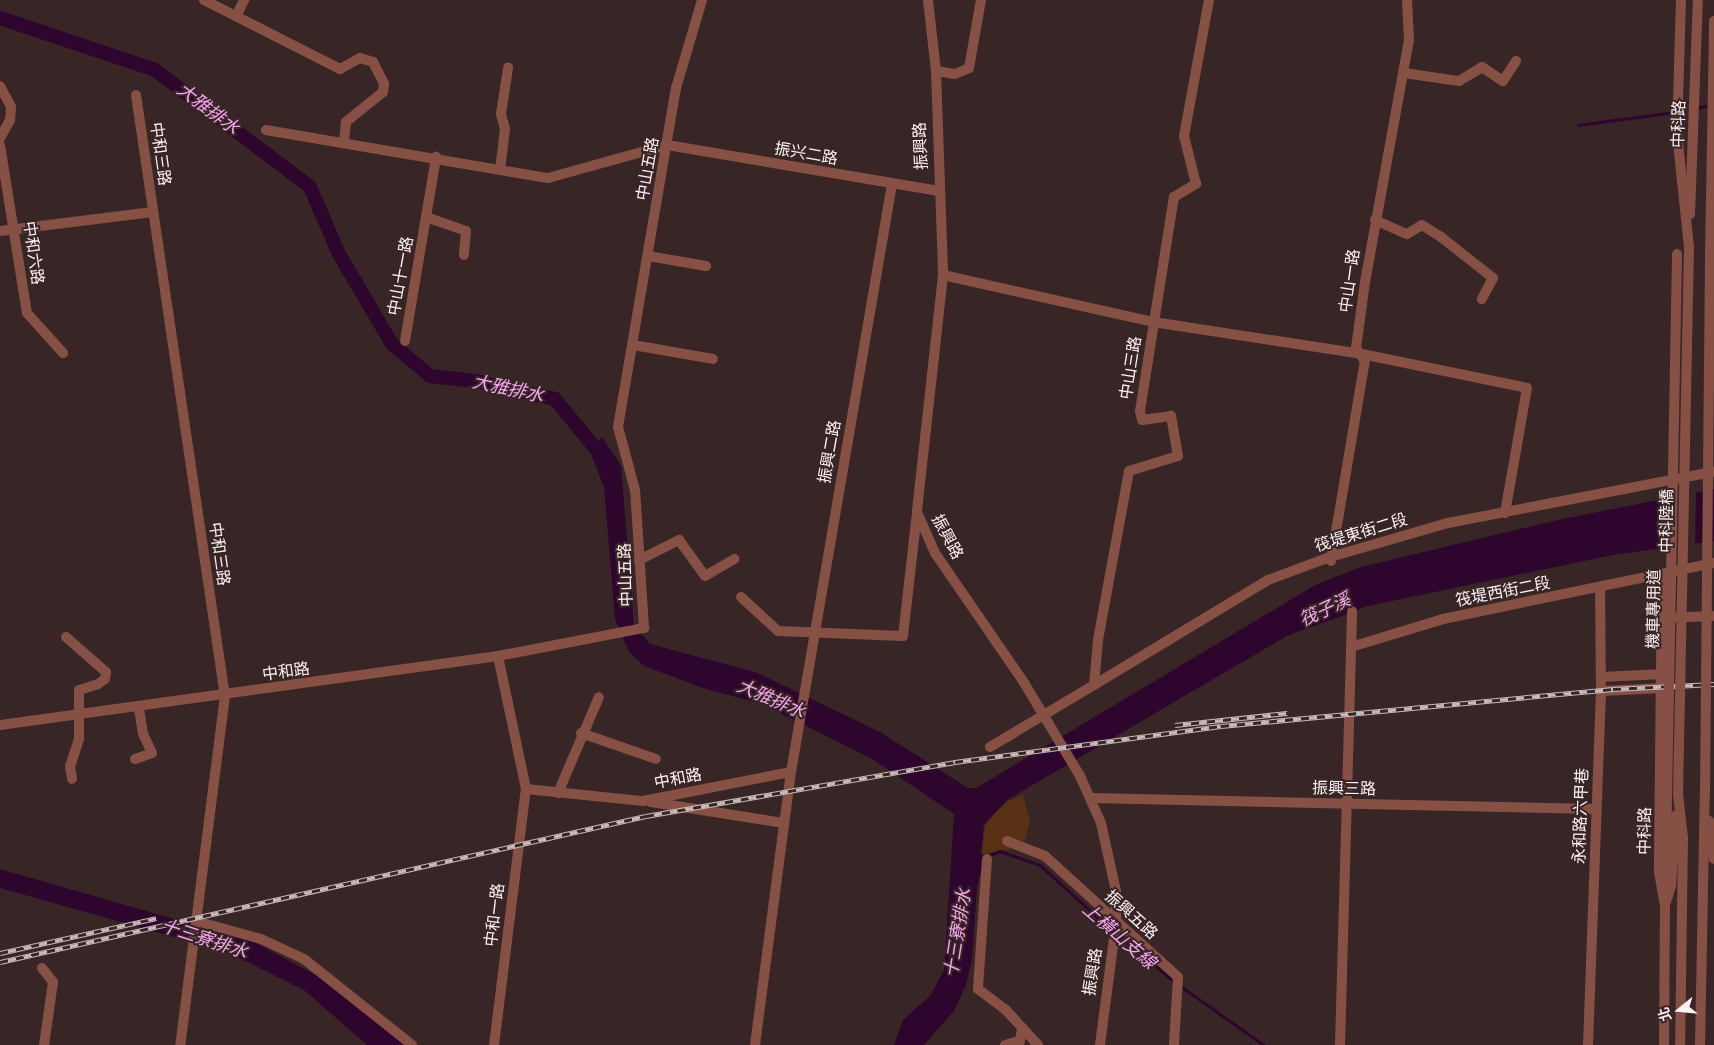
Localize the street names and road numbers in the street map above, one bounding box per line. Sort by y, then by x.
street label: 中科路 [1669,100,1689,148]
street label: 中和三路 [146,121,174,187]
street label: 振興路 [910,122,932,170]
street label: 中山五路 [633,136,663,202]
street label: 振兴二路 [773,139,839,169]
street label: 中和六路 [19,220,47,286]
street label: 中山十一路 [385,235,417,317]
street label: 中山一路 [1336,248,1364,314]
street label: 中山三路 [1117,335,1145,401]
street label: 振興二路 [815,419,845,485]
street label: 中科陸橋 [1657,489,1677,553]
street label: 筏堤東街二段 [1312,510,1410,556]
street label: 振興路 [927,511,967,563]
street label: 中和三路 [205,521,233,587]
street label: 中山五路 [615,543,637,607]
street label: 機車專用道 [1644,569,1664,649]
street label: 筏堤西街二段 [1454,573,1552,611]
street label: 中和路 [261,659,311,685]
street label: 中和路 [653,765,703,793]
street label: 永和路六甲巷 [1570,768,1592,864]
street label: 振興三路 [1312,779,1376,799]
street label: 中科路 [1635,807,1655,855]
street label: 中和一路 [482,882,508,948]
street label: 振興五路 [1101,886,1161,944]
street label: 振興路 [1080,947,1106,997]

